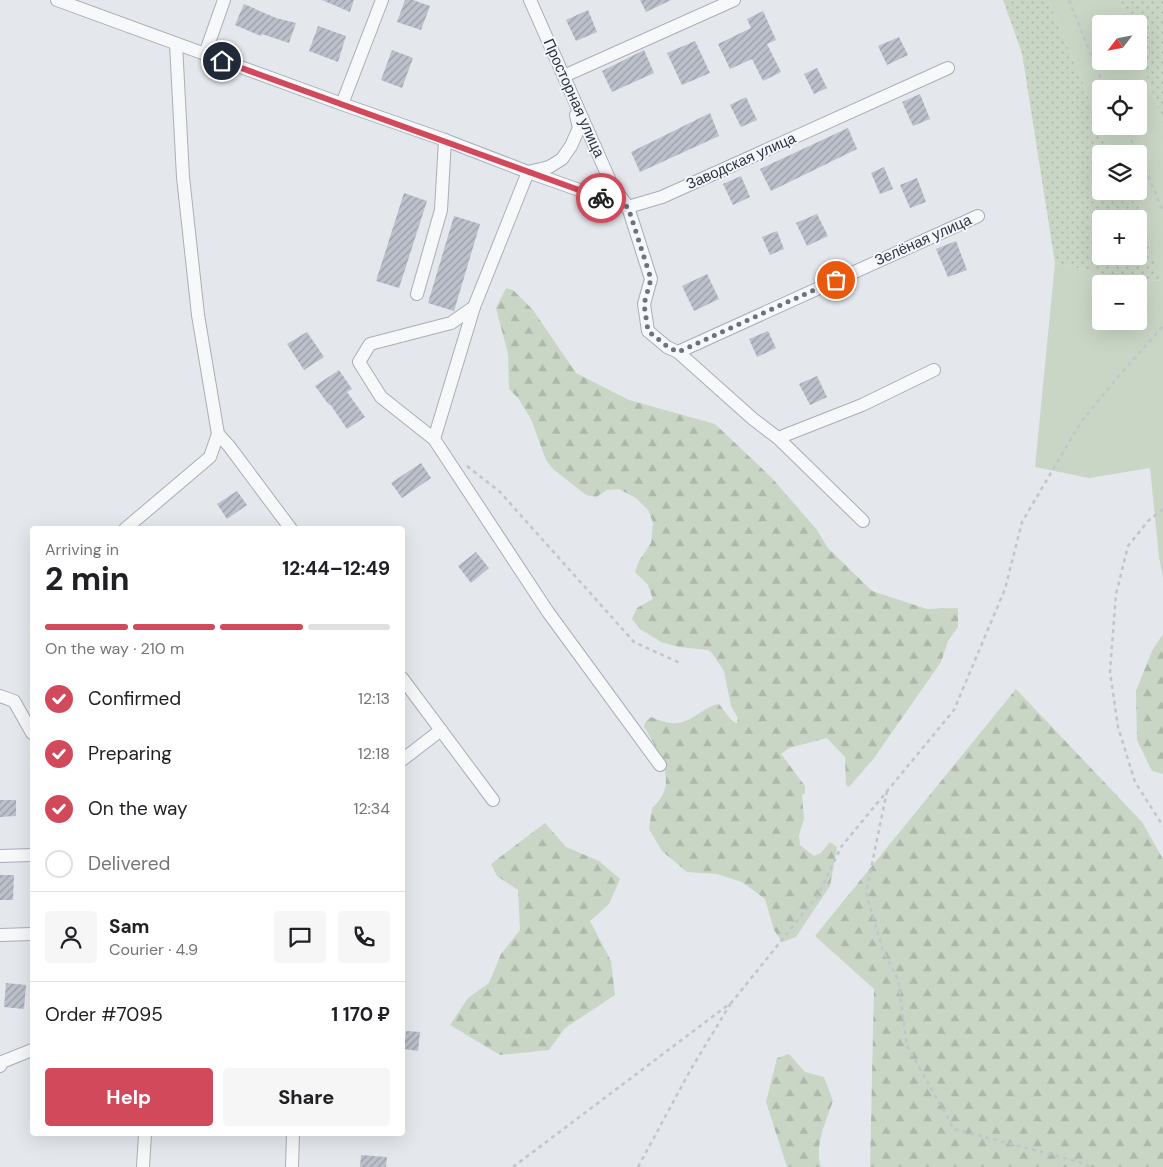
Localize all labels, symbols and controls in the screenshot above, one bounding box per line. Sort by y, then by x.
north arrow [1092,15,1148,70]
map controls [1092,15,1147,330]
street label: Просторная улица [539,35,609,161]
pin [201,40,243,82]
icon: home [208,47,236,75]
button: locate [1092,80,1147,135]
street label: Заводская улица [683,128,800,194]
button: layers [1092,145,1147,200]
courier [576,173,626,223]
icon: bike [587,184,615,212]
street label: Зелёная улица [871,209,975,270]
button: + [1092,210,1147,265]
pin [815,259,857,301]
icon: bag [822,266,850,294]
button: − [1092,275,1147,330]
text: Arriving in [45,539,119,560]
text: 12:44–12:49 [282,556,390,581]
text: 2 min [45,558,130,600]
text: On the way · 210 m [45,638,184,659]
icon: check [45,685,73,713]
text: Confirmed [88,686,181,711]
text: 12:13 [358,688,390,709]
icon: check [45,740,73,768]
text: Preparing [88,741,172,766]
text: 12:18 [358,743,390,764]
icon: check [45,795,73,823]
text: On the way [88,796,188,821]
text: 12:34 [353,798,390,819]
text: Delivered [88,851,170,876]
button: person [45,911,97,963]
button: chat [274,911,326,963]
button: phone [338,911,390,963]
text: Sam [109,914,150,939]
text: Courier · 4.9 [109,939,198,960]
text: Order #7095 [45,1002,163,1027]
text: 1 170 ₽ [331,1002,390,1027]
button: Help [45,1068,213,1126]
button: Share [223,1068,390,1126]

